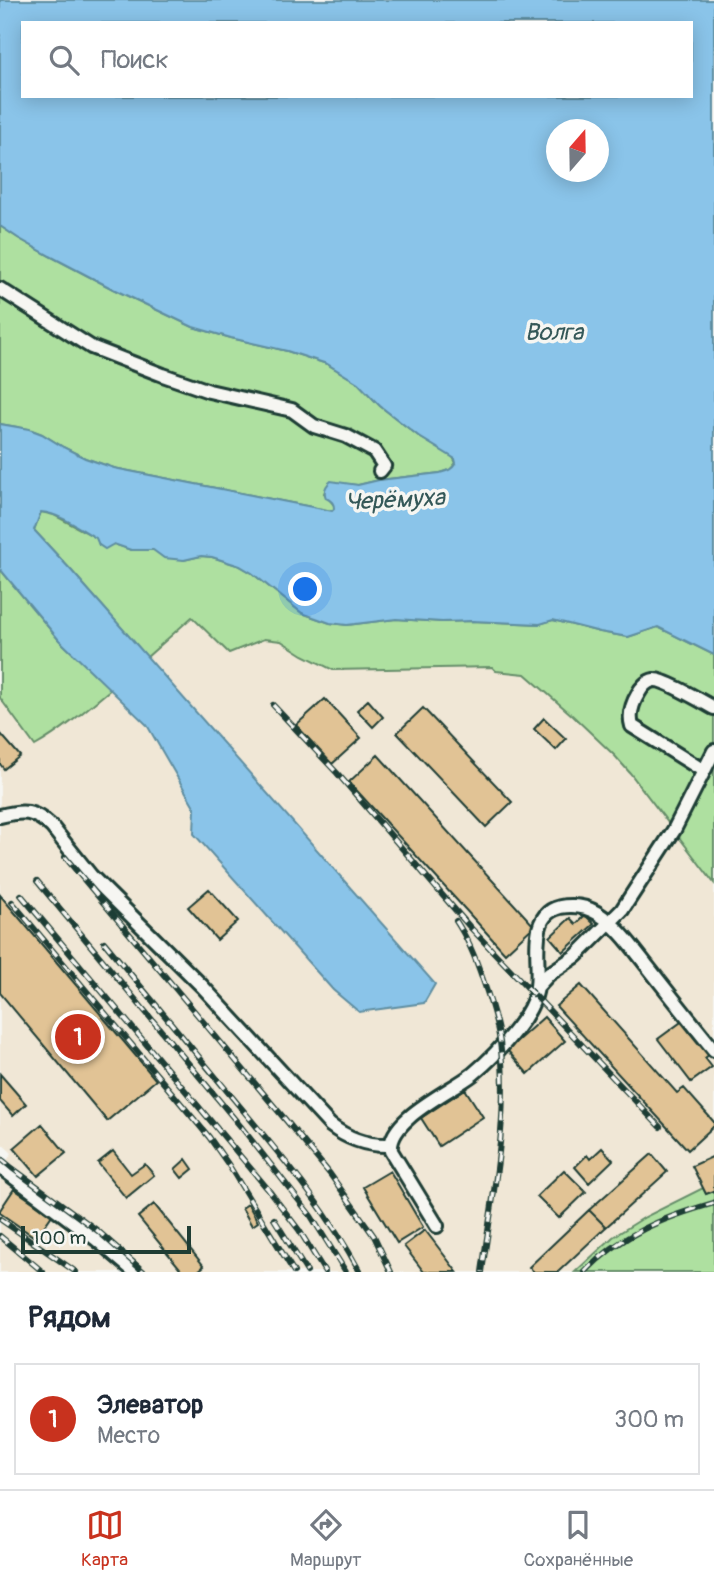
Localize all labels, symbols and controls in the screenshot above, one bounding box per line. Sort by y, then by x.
search box [21,21,693,98]
icon: search [45,41,83,79]
text: Поиск [101,44,169,76]
north arrow [546,119,609,182]
water label: Волга [525,318,585,347]
water label: Черёмуха [344,483,447,517]
your location [288,572,322,606]
pin: 1 [55,1011,101,1063]
scale bar [21,1223,191,1255]
text: 100 m [32,1226,86,1250]
text: Рядом [28,1299,111,1336]
text: Элеватор [97,1389,203,1421]
text: 1 [49,1405,58,1434]
text: 300 m [614,1405,684,1434]
text: Место [97,1421,160,1450]
tab: Карта [81,1506,128,1572]
tab: Маршрут [290,1506,362,1572]
tab: Сохранённые [523,1506,633,1572]

